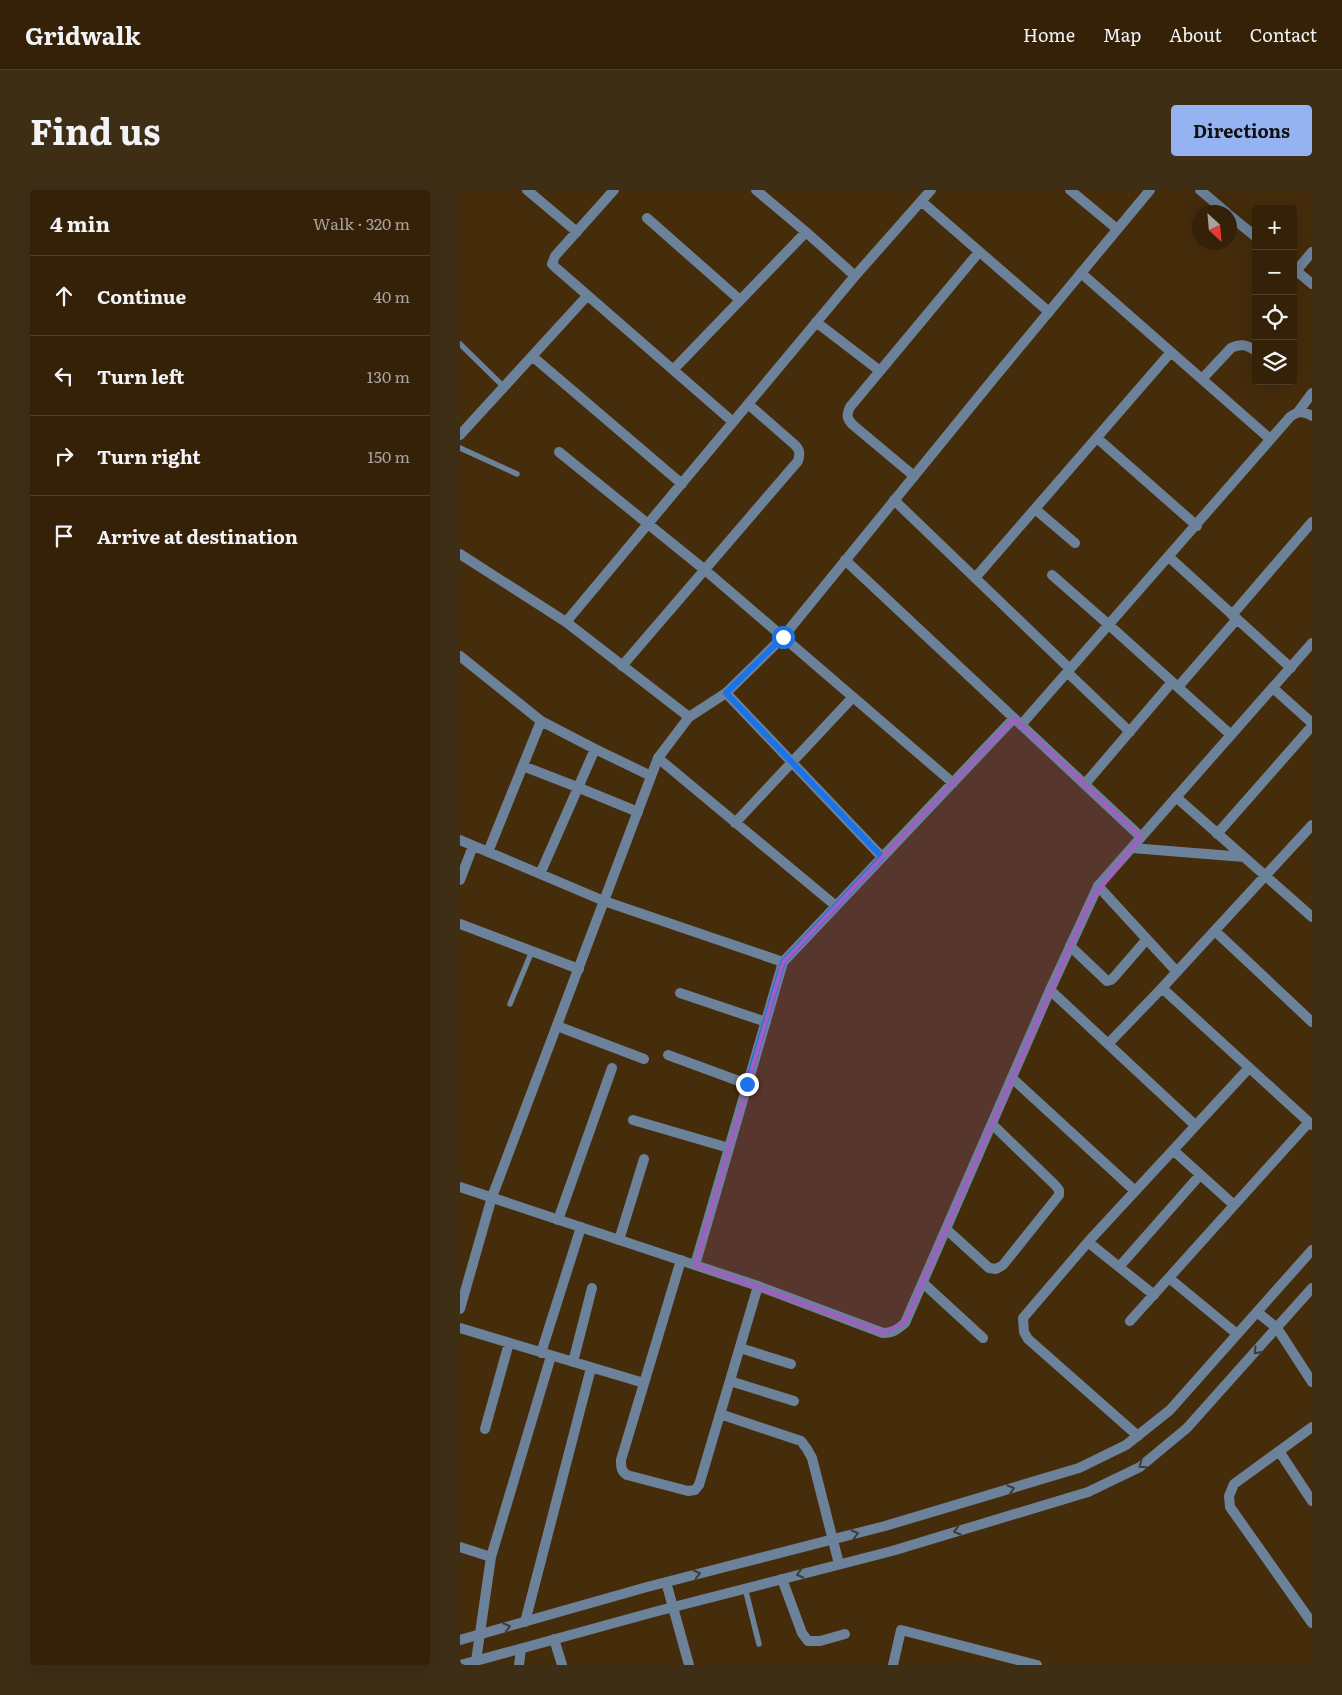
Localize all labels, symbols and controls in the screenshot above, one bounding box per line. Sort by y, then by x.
text: Gridwalk [25,17,141,52]
text: Home [1023,21,1075,48]
text: Map [1103,21,1141,48]
text: About [1169,21,1222,48]
text: Contact [1250,21,1317,48]
text: Find us [30,104,160,156]
button: Directions [1171,105,1312,156]
north arrow [1192,205,1237,250]
map controls [1252,205,1297,385]
button: + [1252,205,1297,250]
text: 4 min [50,207,110,238]
text: Walk · 320 m [313,211,410,235]
button: − [1252,250,1297,295]
icon: ahead [50,282,78,310]
text: Continue [97,282,186,310]
text: 40 m [373,284,410,308]
button: locate [1252,295,1297,340]
button: layers [1252,340,1297,385]
icon: left [50,362,78,390]
text: Turn left [97,362,184,390]
text: 130 m [367,364,410,388]
icon: right [50,442,78,470]
text: Turn right [97,442,201,470]
text: 150 m [367,444,410,468]
icon: arrive [50,522,78,550]
text: Arrive at destination [97,522,298,550]
route start [772,626,795,649]
route end [736,1073,759,1096]
one-way arrow [1253,1345,1262,1354]
one-way arrow [1138,1459,1147,1468]
one-way arrow [1006,1484,1014,1494]
one-way arrow [952,1525,961,1536]
one-way arrow [850,1529,859,1540]
one-way arrow [796,1569,804,1579]
one-way arrow [693,1570,701,1580]
one-way arrow [502,1623,511,1633]

